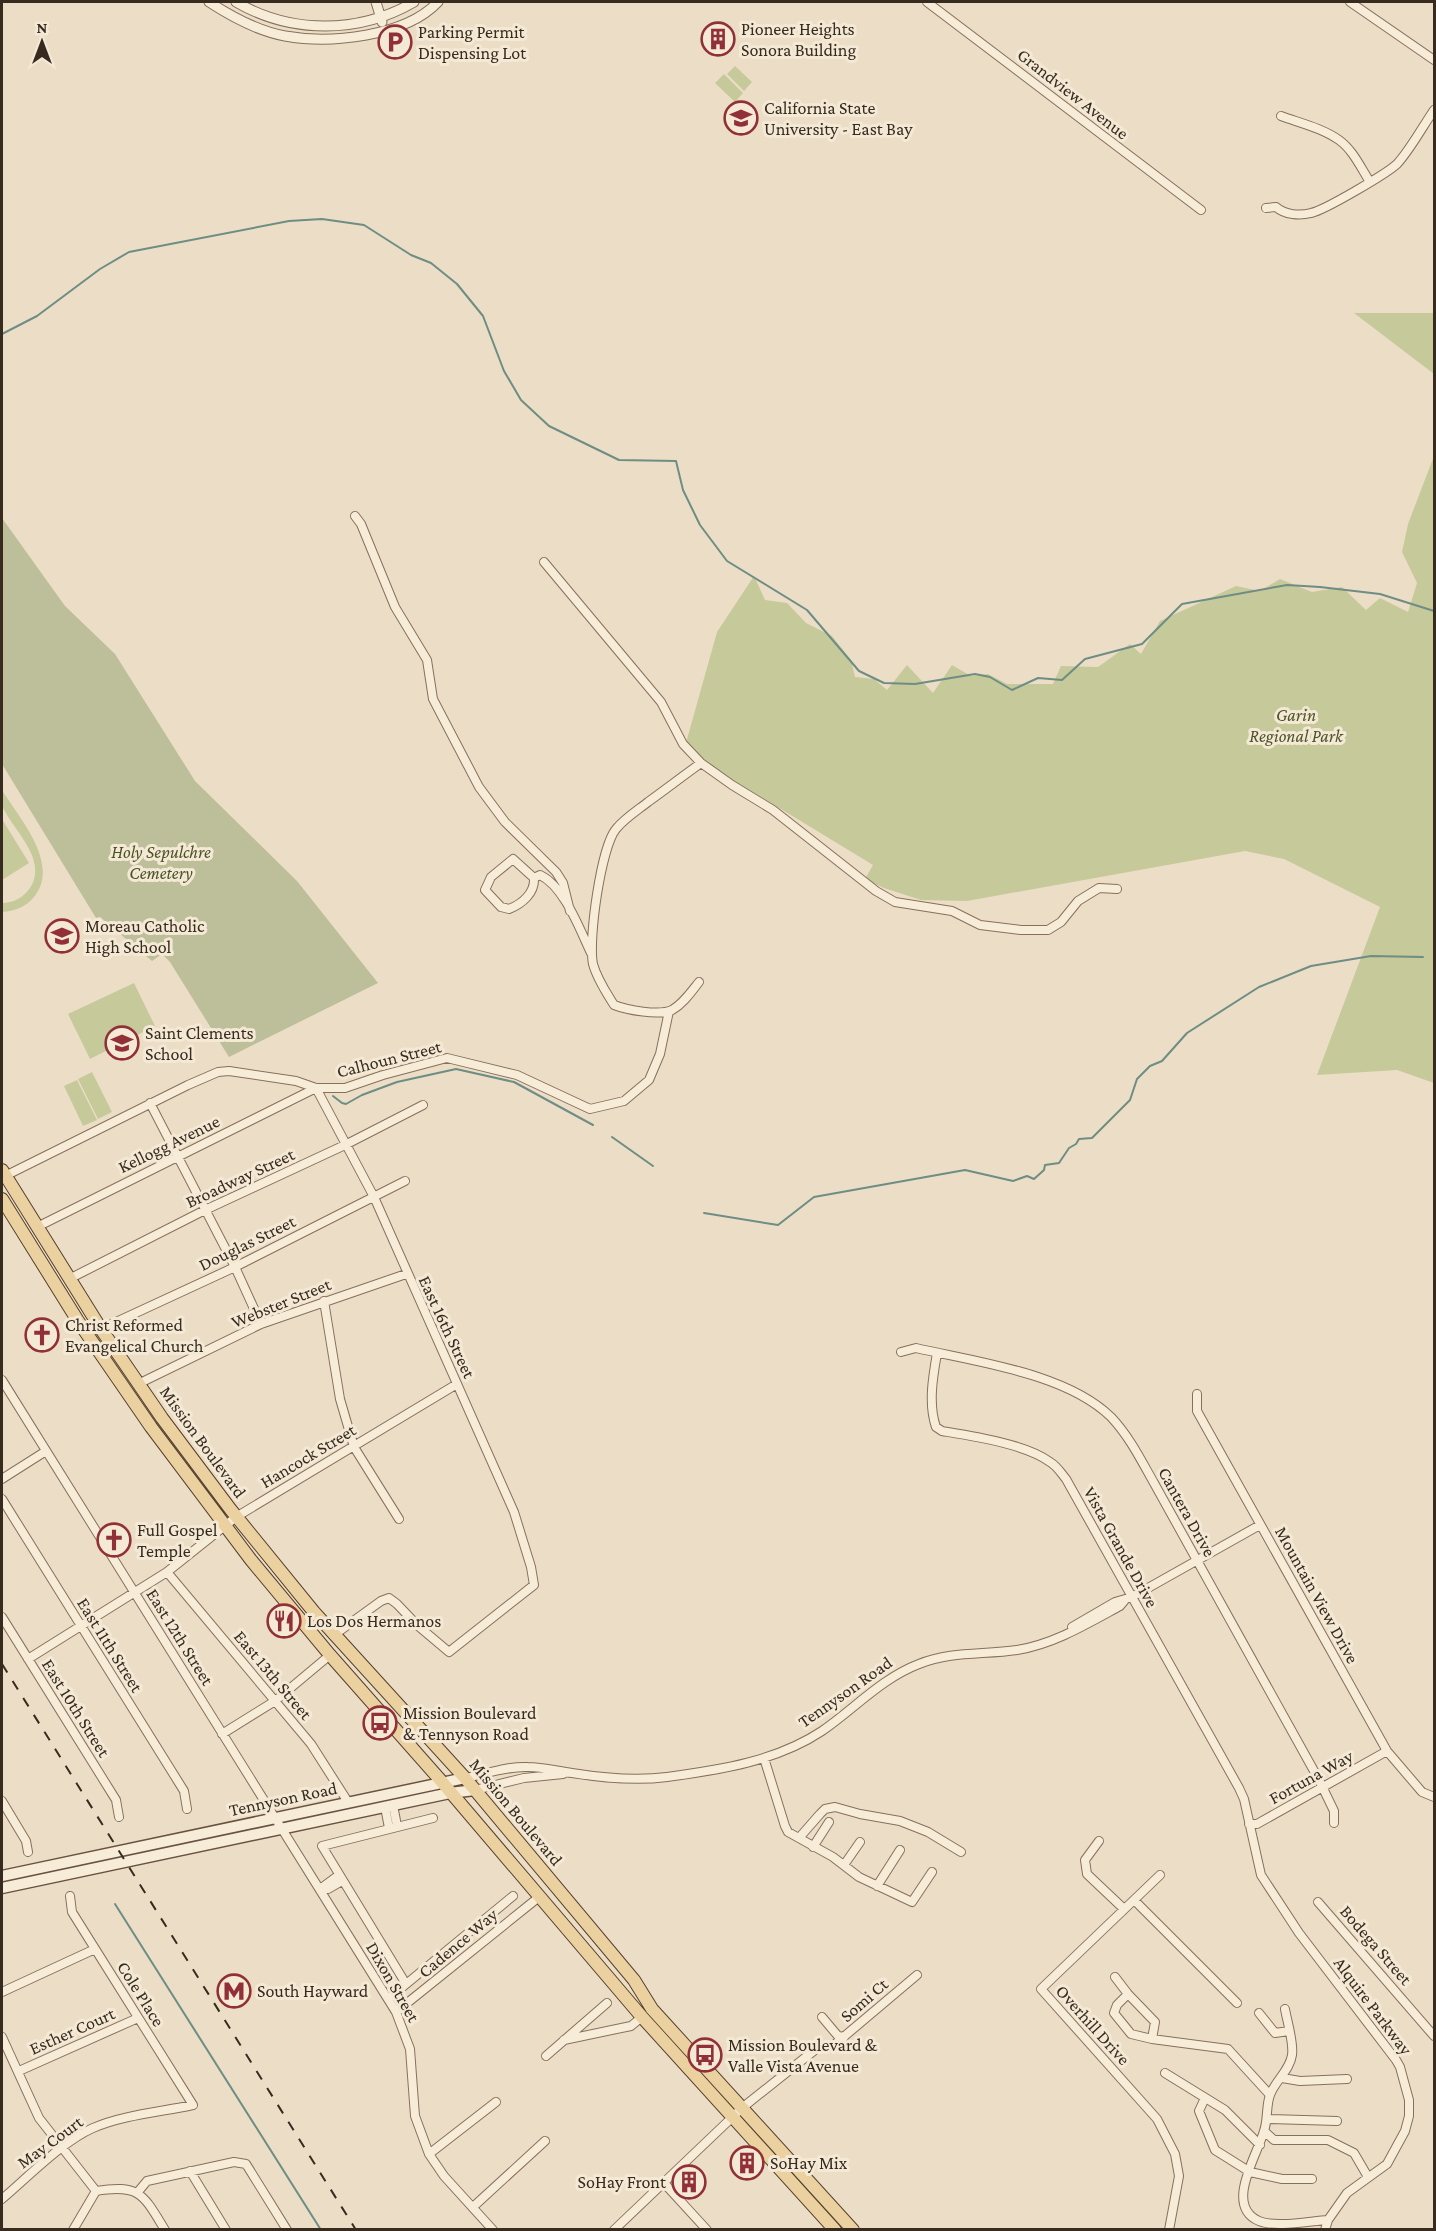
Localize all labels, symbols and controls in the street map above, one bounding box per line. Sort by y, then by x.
north arrow [12,12,72,72]
text: N [37,19,48,36]
place label: Pioneer Heights Sonora Building [741,19,856,60]
building icon: Pioneer Heights Sonora Building [700,21,736,57]
place label: Parking Permit Dispensing Lot [418,22,527,63]
parking icon: Parking Permit Dispensing Lot [377,24,413,60]
street label: Grandview Avenue [1013,44,1133,144]
place label: California State University - East Bay [764,98,913,139]
school or university icon: California State University - East Bay [723,100,759,136]
park label: Garin Regional Park [1249,705,1344,746]
park label: Holy Sepulchre Cemetery [111,842,211,883]
place label: Moreau Catholic High School [85,916,205,957]
school or university icon: Moreau Catholic High School [44,918,80,954]
place label: Saint Clements School [145,1023,254,1064]
school or university icon: Saint Clements School [104,1025,140,1061]
street label: Calhoun Street [335,1036,444,1082]
street label: Kellogg Avenue [115,1111,223,1177]
street label: Broadway Street [182,1144,299,1212]
street label: Douglas Street [195,1211,299,1275]
street label: East 16th Street [415,1273,480,1382]
street label: Webster Street [228,1274,335,1332]
place label: Christ Reformed Evangelical Church [65,1315,204,1356]
church icon: Christ Reformed Evangelical Church [24,1317,60,1353]
street label: Mission Boulevard [156,1382,251,1502]
street label: Hancock Street [257,1419,360,1492]
street label: Cantera Drive [1154,1464,1220,1560]
street label: Vista Grande Drive [1080,1483,1162,1611]
place label: Full Gospel Temple [137,1520,218,1561]
church icon: Full Gospel Temple [96,1522,132,1558]
street label: Mountain View Drive [1271,1523,1363,1667]
street label: East 12th Street [142,1585,218,1690]
street label: East 11th Street [73,1594,148,1697]
restaurant icon: Los Dos Hermanos [266,1603,302,1639]
place label: Los Dos Hermanos [307,1611,441,1631]
street label: East 13th Street [230,1626,317,1724]
street label: Tennyson Road [794,1652,896,1732]
street label: East 10th Street [38,1655,115,1762]
place label: Mission Boulevard & Tennyson Road [403,1703,537,1744]
bus stop icon: Mission Boulevard & Tennyson Road [362,1705,398,1741]
street label: Fortuna Way [1266,1745,1357,1808]
street label: Mission Boulevard [465,1754,567,1870]
street label: Tennyson Road [227,1778,339,1820]
street label: Bodega Street [1336,1901,1417,1990]
street label: Cadence Way [414,1904,502,1982]
street label: Dixon Street [362,1938,424,2026]
street label: Alquire Parkway [1330,1953,1417,2059]
street label: Cole Place [113,1958,169,2030]
metro station icon: South Hayward [216,1973,252,2009]
street label: Somi Ct [836,1973,893,2026]
place label: South Hayward [257,1981,369,2001]
street label: Overhill Drive [1052,1981,1134,2069]
street label: Esther Court [26,2003,119,2059]
place label: Mission Boulevard & Valle Vista Avenue [728,2035,878,2076]
bus stop icon: Mission Boulevard & Valle Vista Avenue [687,2037,723,2073]
street label: May Court [13,2111,88,2172]
building icon: SoHay Mix [729,2145,765,2181]
place label: SoHay Mix [770,2153,848,2173]
building icon: SoHay Front [671,2164,707,2200]
place label: SoHay Front [578,2172,667,2192]

